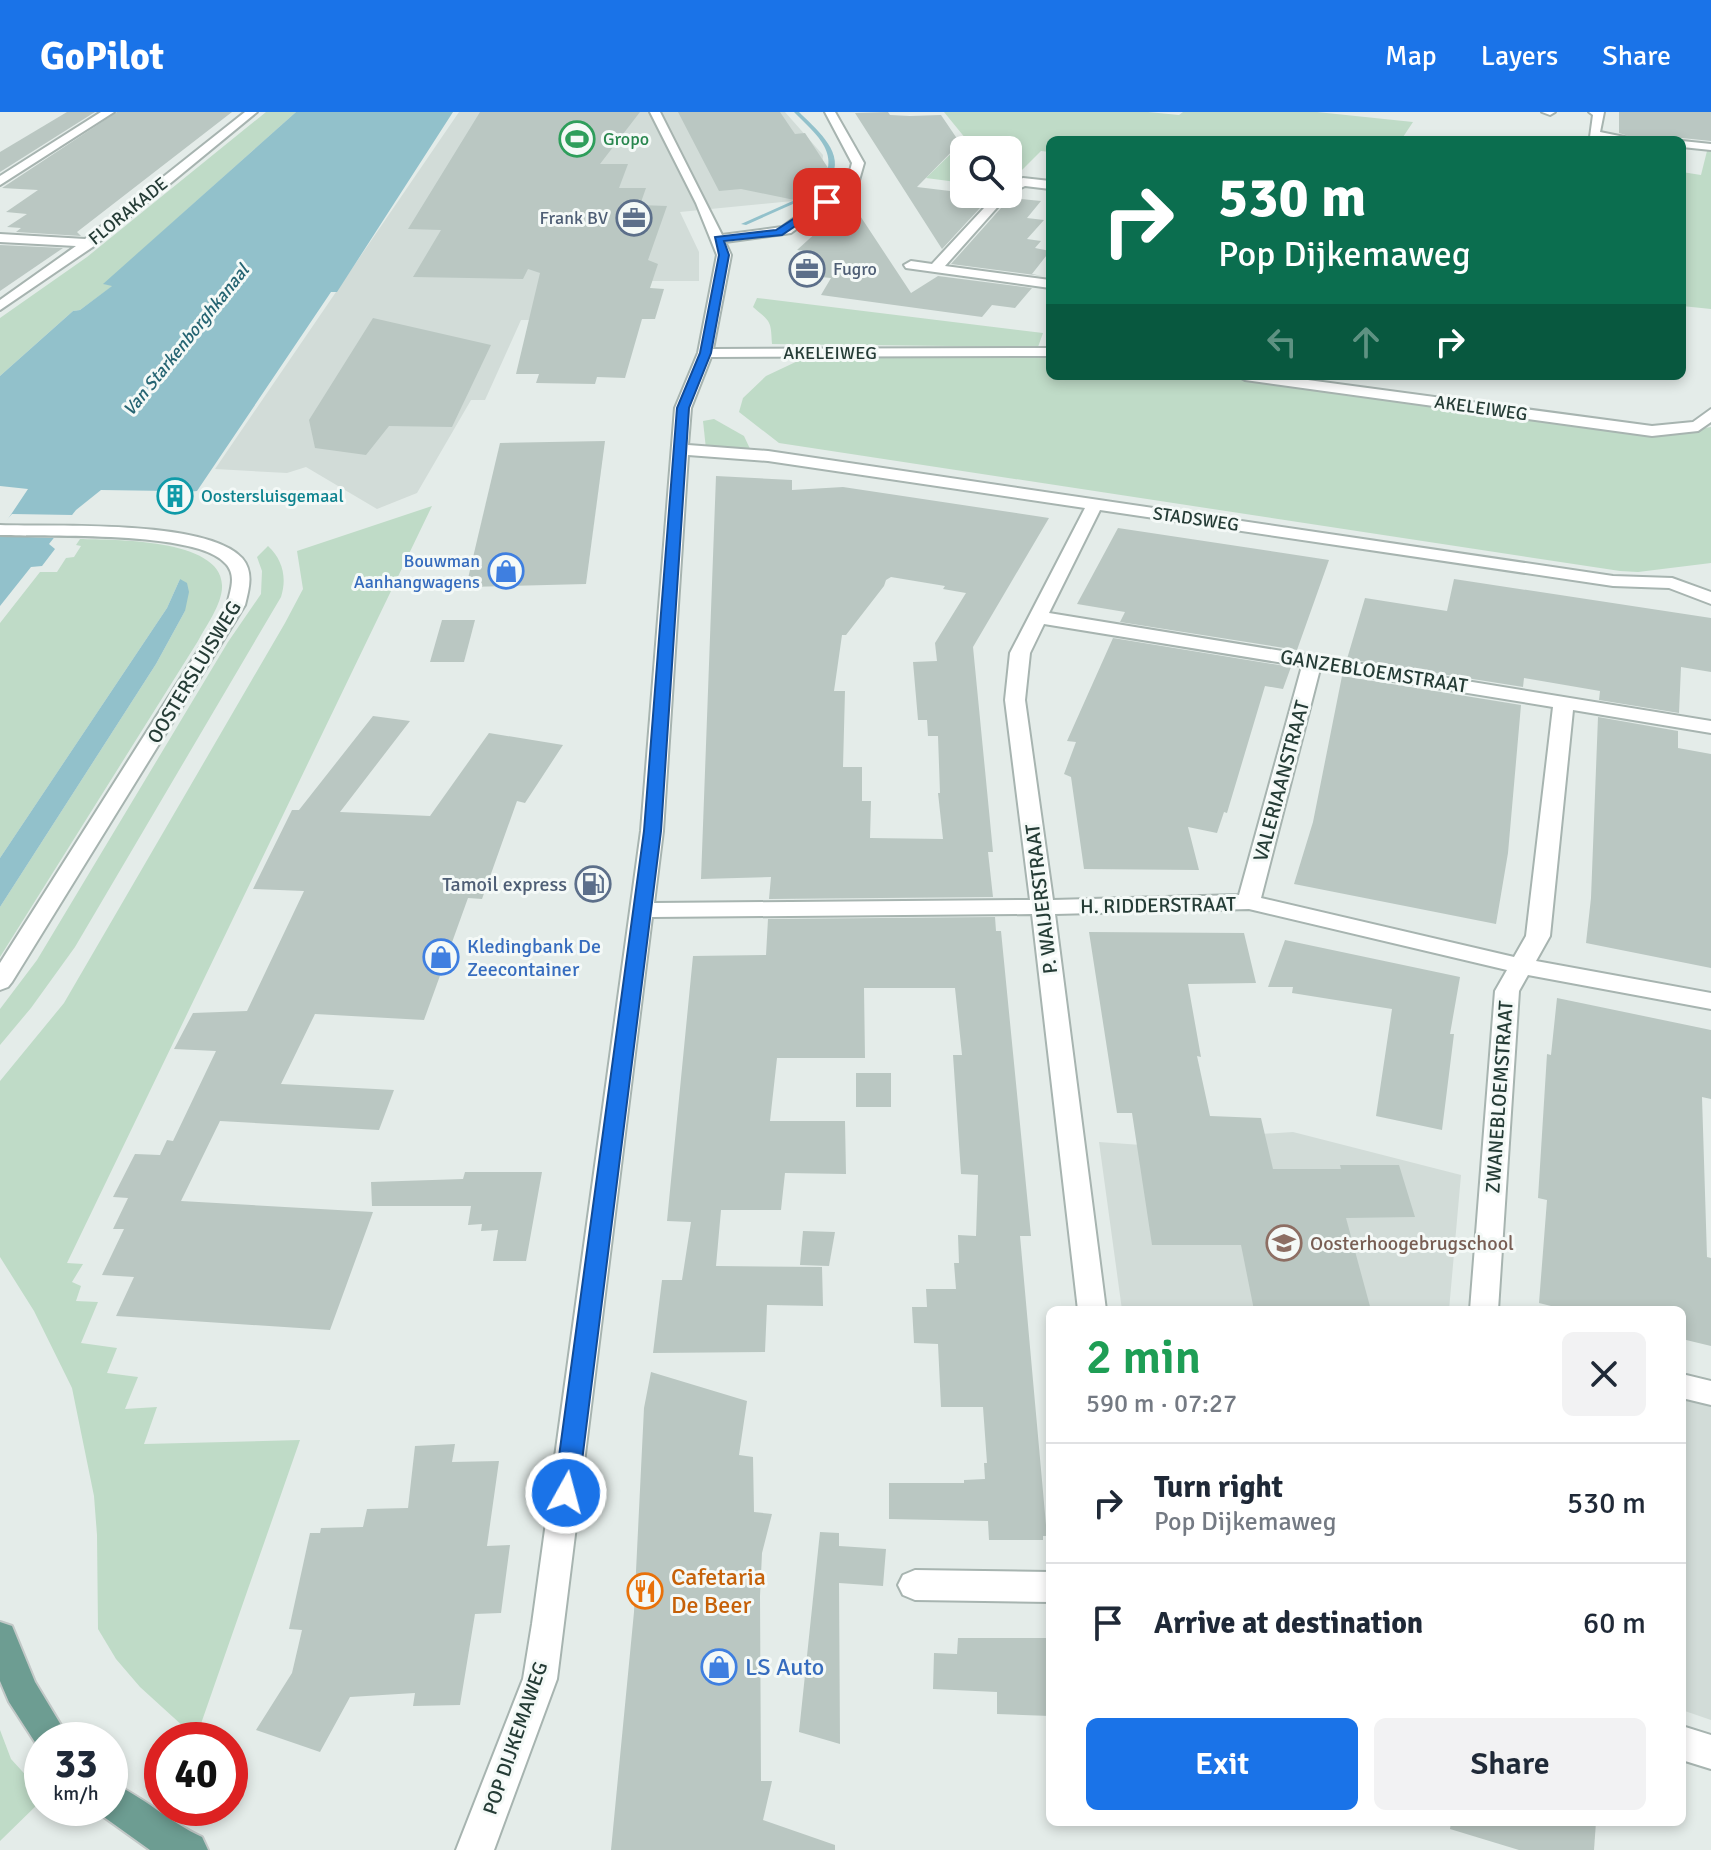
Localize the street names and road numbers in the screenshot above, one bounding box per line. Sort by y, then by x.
street label: FLORAKADE [84,172,172,250]
street label: AKELEIWEG [783,342,877,364]
street label: AKELEIWEG [1433,391,1529,425]
street label: STADSWEG [1152,502,1240,536]
street label: OOSTERSLUISWEG [142,596,247,748]
street label: GANZEBLOEMSTRAAT [1278,644,1470,699]
street label: VALERIAANSTRAAT [1248,698,1315,864]
street label: P. WAIJERSTRAAT [1020,822,1063,975]
street label: H. RIDDERSTRAAT [1080,892,1236,919]
street label: ZWANEBLOEMSTRAAT [1480,1000,1519,1194]
street label: POP DIJKEMAWEG [478,1658,553,1818]

